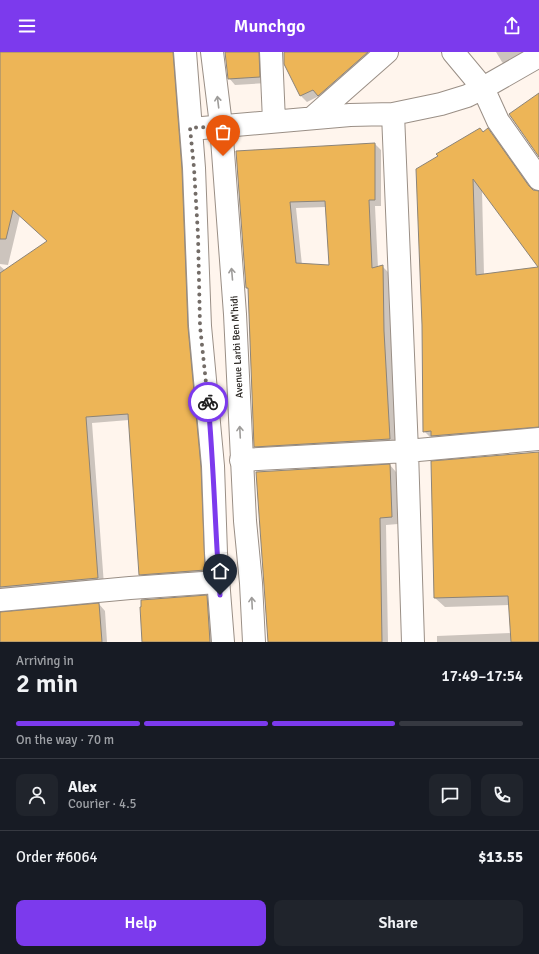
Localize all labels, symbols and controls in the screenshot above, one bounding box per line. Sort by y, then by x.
icon: menu [16,15,38,37]
text: Munchgo [234,15,305,37]
icon: share [501,15,523,37]
one-way arrow [214,96,222,109]
pin [206,115,240,156]
icon: bag [212,121,234,143]
one-way arrow [228,268,235,281]
street label: Avenue Larbi Ben M'hidi [228,295,246,398]
courier [188,382,228,422]
icon: bike [197,391,219,413]
one-way arrow [236,425,244,438]
pin [203,554,237,595]
icon: home [209,560,231,582]
one-way arrow [248,597,255,610]
text: Arriving in [16,653,74,669]
text: 17:49–17:54 [442,667,523,685]
text: 2 min [16,668,78,700]
text: On the way · 70 m [16,732,114,748]
button: person [16,774,58,816]
button: chat [429,774,471,816]
button: phone [481,774,523,816]
text: Alex [68,778,97,796]
text: Courier · 4.5 [68,796,137,812]
text: Order #6064 [16,848,98,866]
text: $13.55 [478,848,523,866]
button: Help [16,900,266,946]
button: Share [274,900,523,946]

